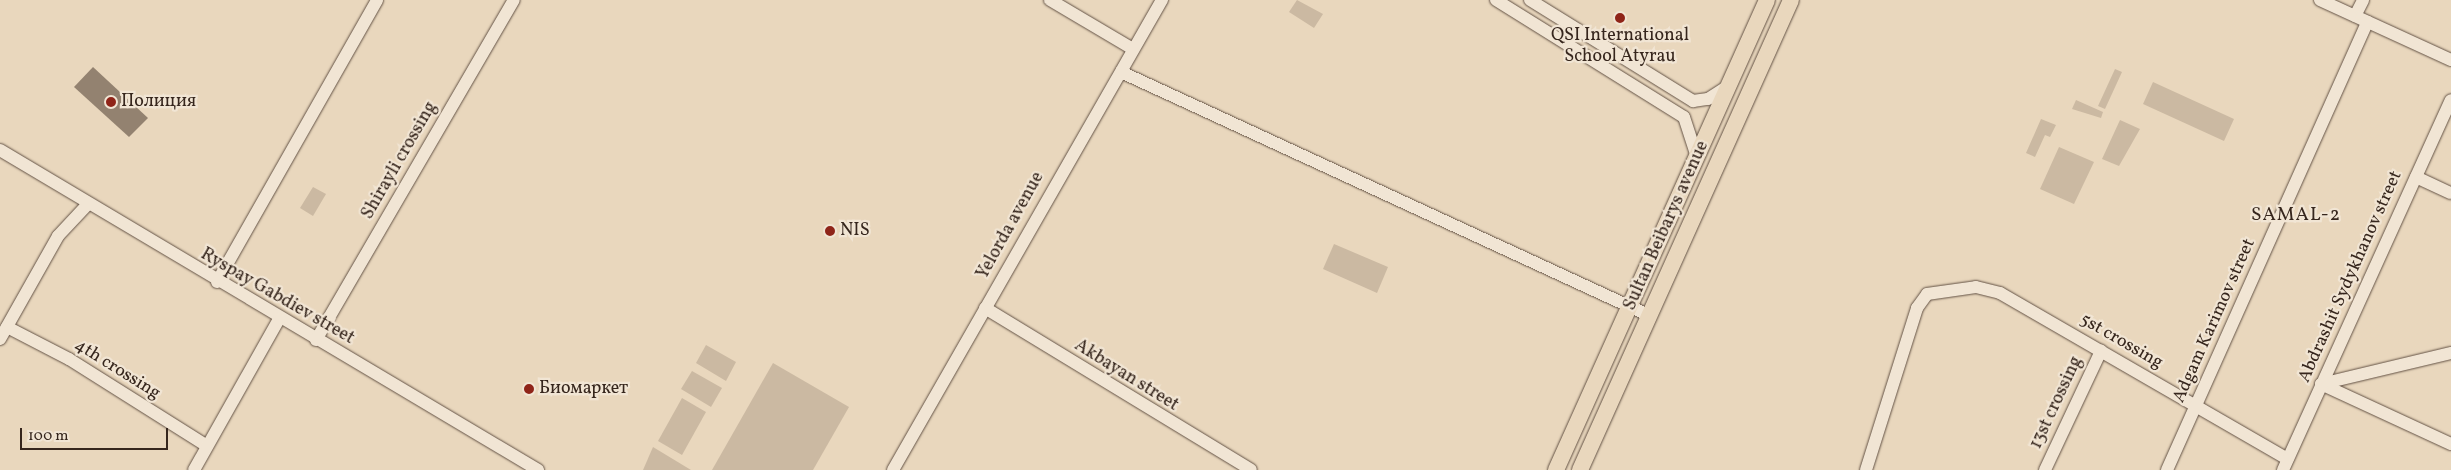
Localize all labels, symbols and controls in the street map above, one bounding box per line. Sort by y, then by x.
marker: QSI International School Atyrau [1614,12,1626,24]
place label: QSI International School Atyrau [1551,26,1689,68]
place label: Полиция [121,91,196,113]
marker: Полиция [105,96,117,108]
street label: Shirayli crossing [358,98,442,224]
street label: Sultan Beibarys avenue [1620,138,1714,314]
street label: Abdrashit Sydykhanov street [2294,168,2408,386]
street label: Yelorda avenue [973,169,1049,283]
district label: SAMAL-2 [2250,205,2342,227]
place label: NIS [840,220,870,242]
marker: NIS [824,225,836,237]
street label: Adgam Karimov street [2169,235,2261,407]
street label: Ryspay Gabdiev street [196,244,358,350]
street label: 5st crossing [2076,310,2166,374]
street label: 4th crossing [70,335,164,405]
street label: Akbayan street [1070,335,1182,417]
street label: 13st crossing [2026,353,2088,453]
place label: Биомаркет [539,378,628,400]
marker: Биомаркет [523,383,535,395]
scale bar [22,418,170,450]
text: 100 m [28,426,68,447]

